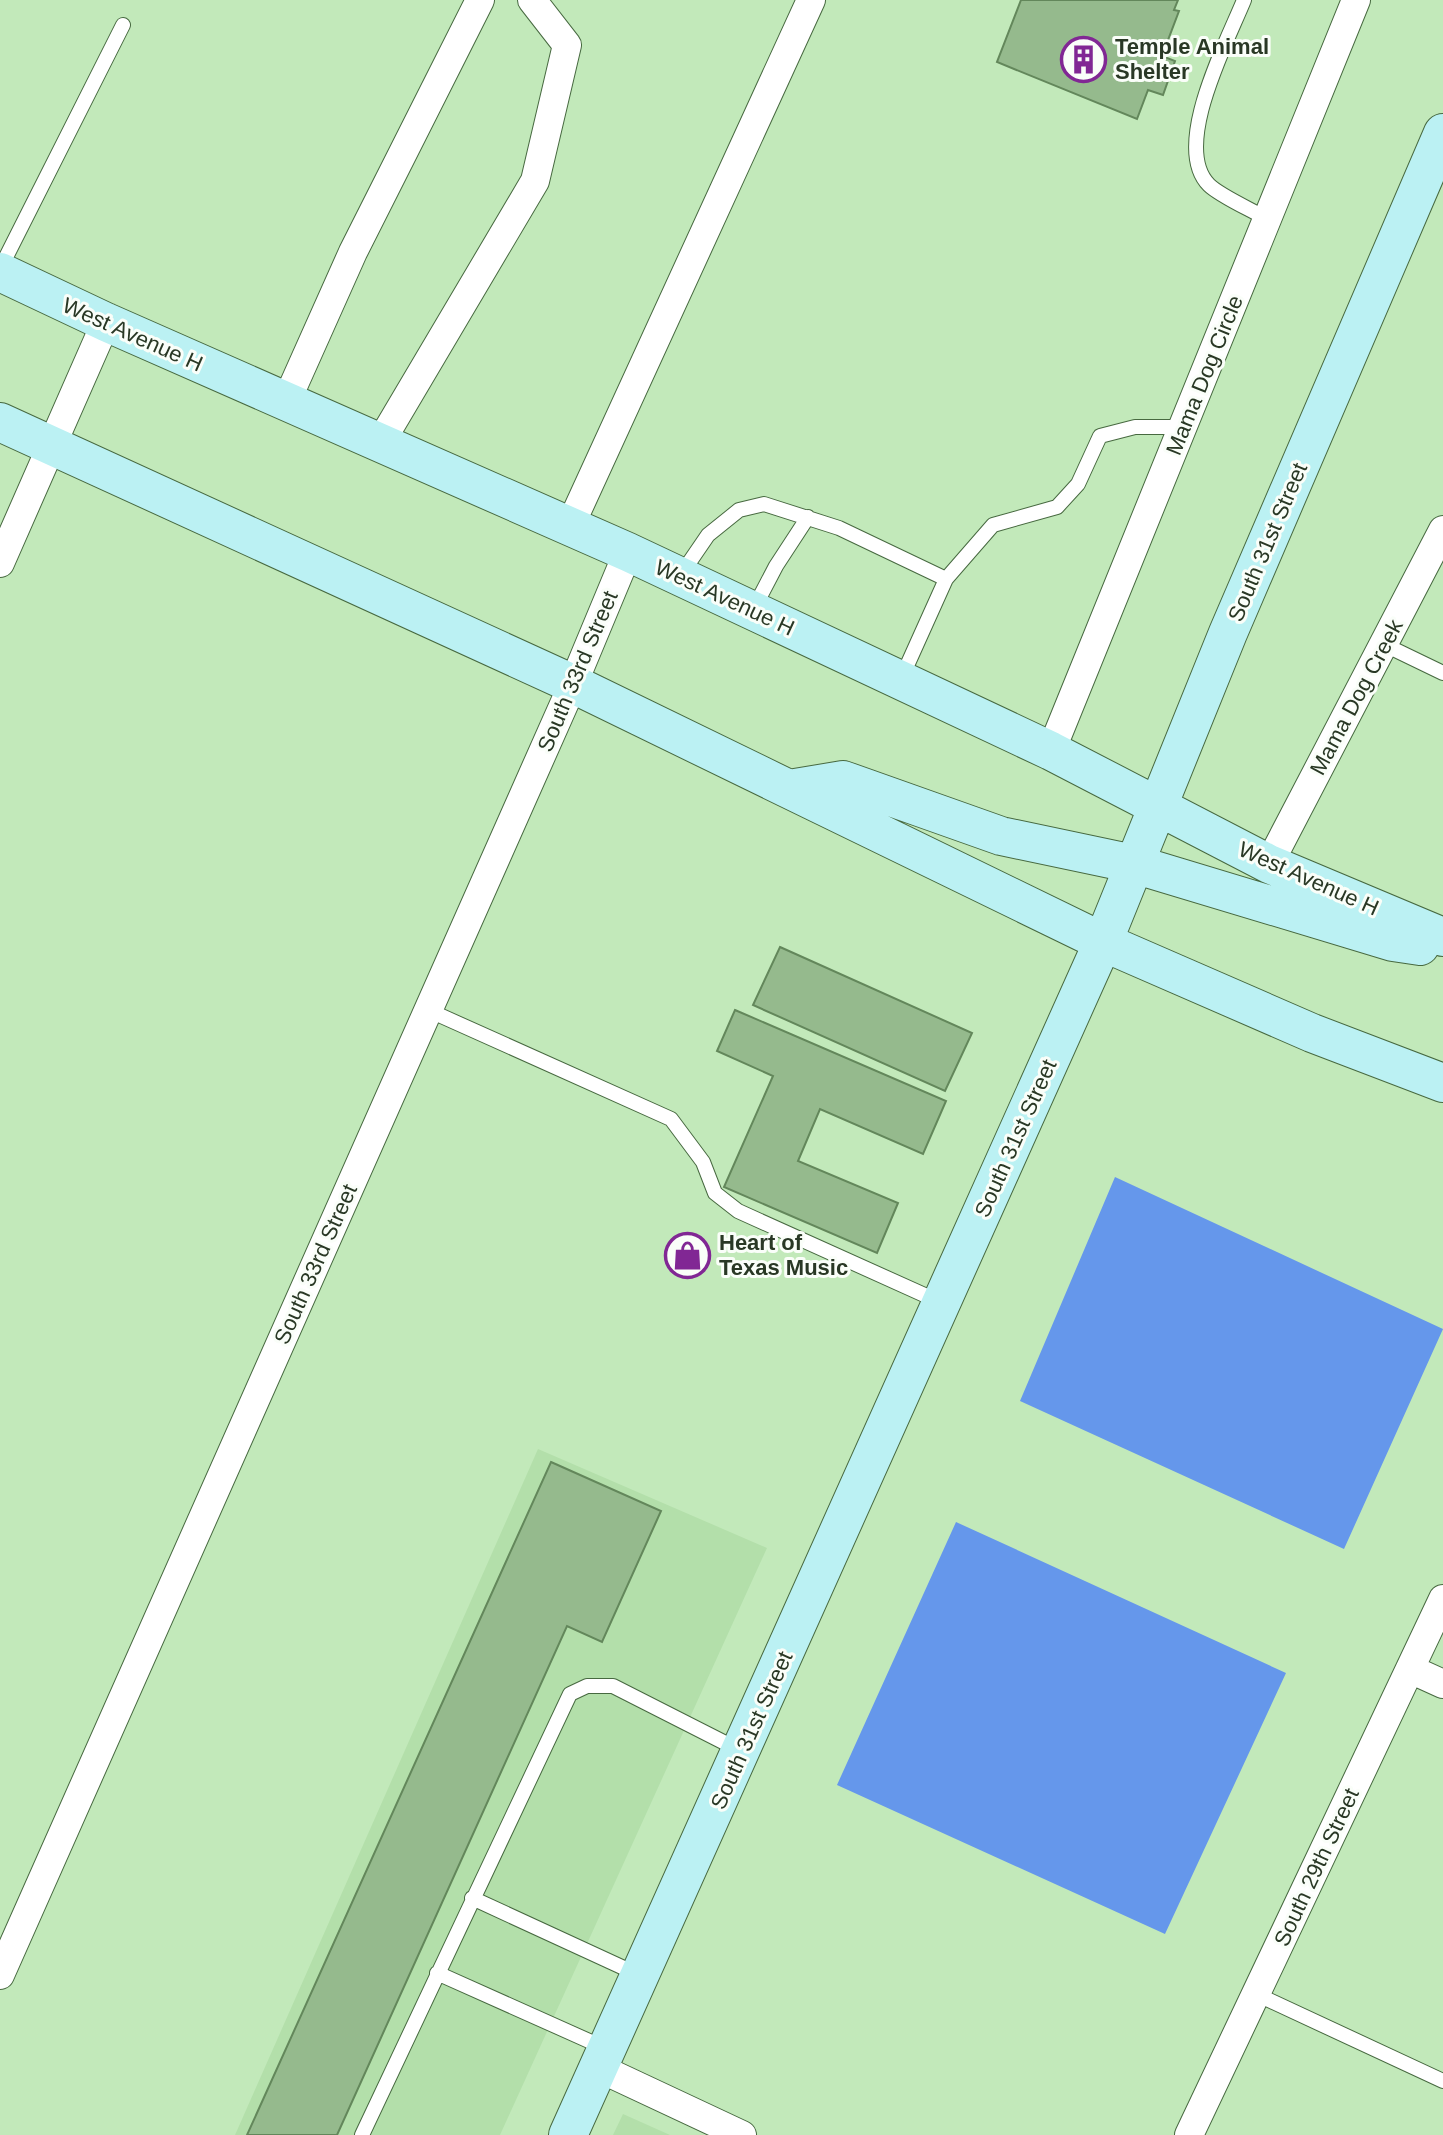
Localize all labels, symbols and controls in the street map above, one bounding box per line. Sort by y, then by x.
place label: Temple Animal Shelter [1115,34,1269,84]
building icon: Temple Animal Shelter [1060,35,1108,83]
street label: West Avenue H [59,292,207,377]
street label: Mama Dog Circle [1161,292,1248,459]
street label: South 31st Street [1223,459,1312,625]
street label: West Avenue H [651,554,798,641]
street label: South 33rd Street [532,587,623,755]
street label: Mama Dog Creek [1305,614,1408,779]
street label: West Avenue H [1235,836,1383,921]
street label: South 31st Street [969,1055,1061,1221]
street label: South 33rd Street [269,1180,362,1348]
place label: Heart of Texas Music [719,1230,848,1280]
shop icon: Heart of Texas Music [664,1231,712,1279]
street label: South 31st Street [705,1647,797,1813]
street label: South 29th Street [1269,1784,1364,1950]

